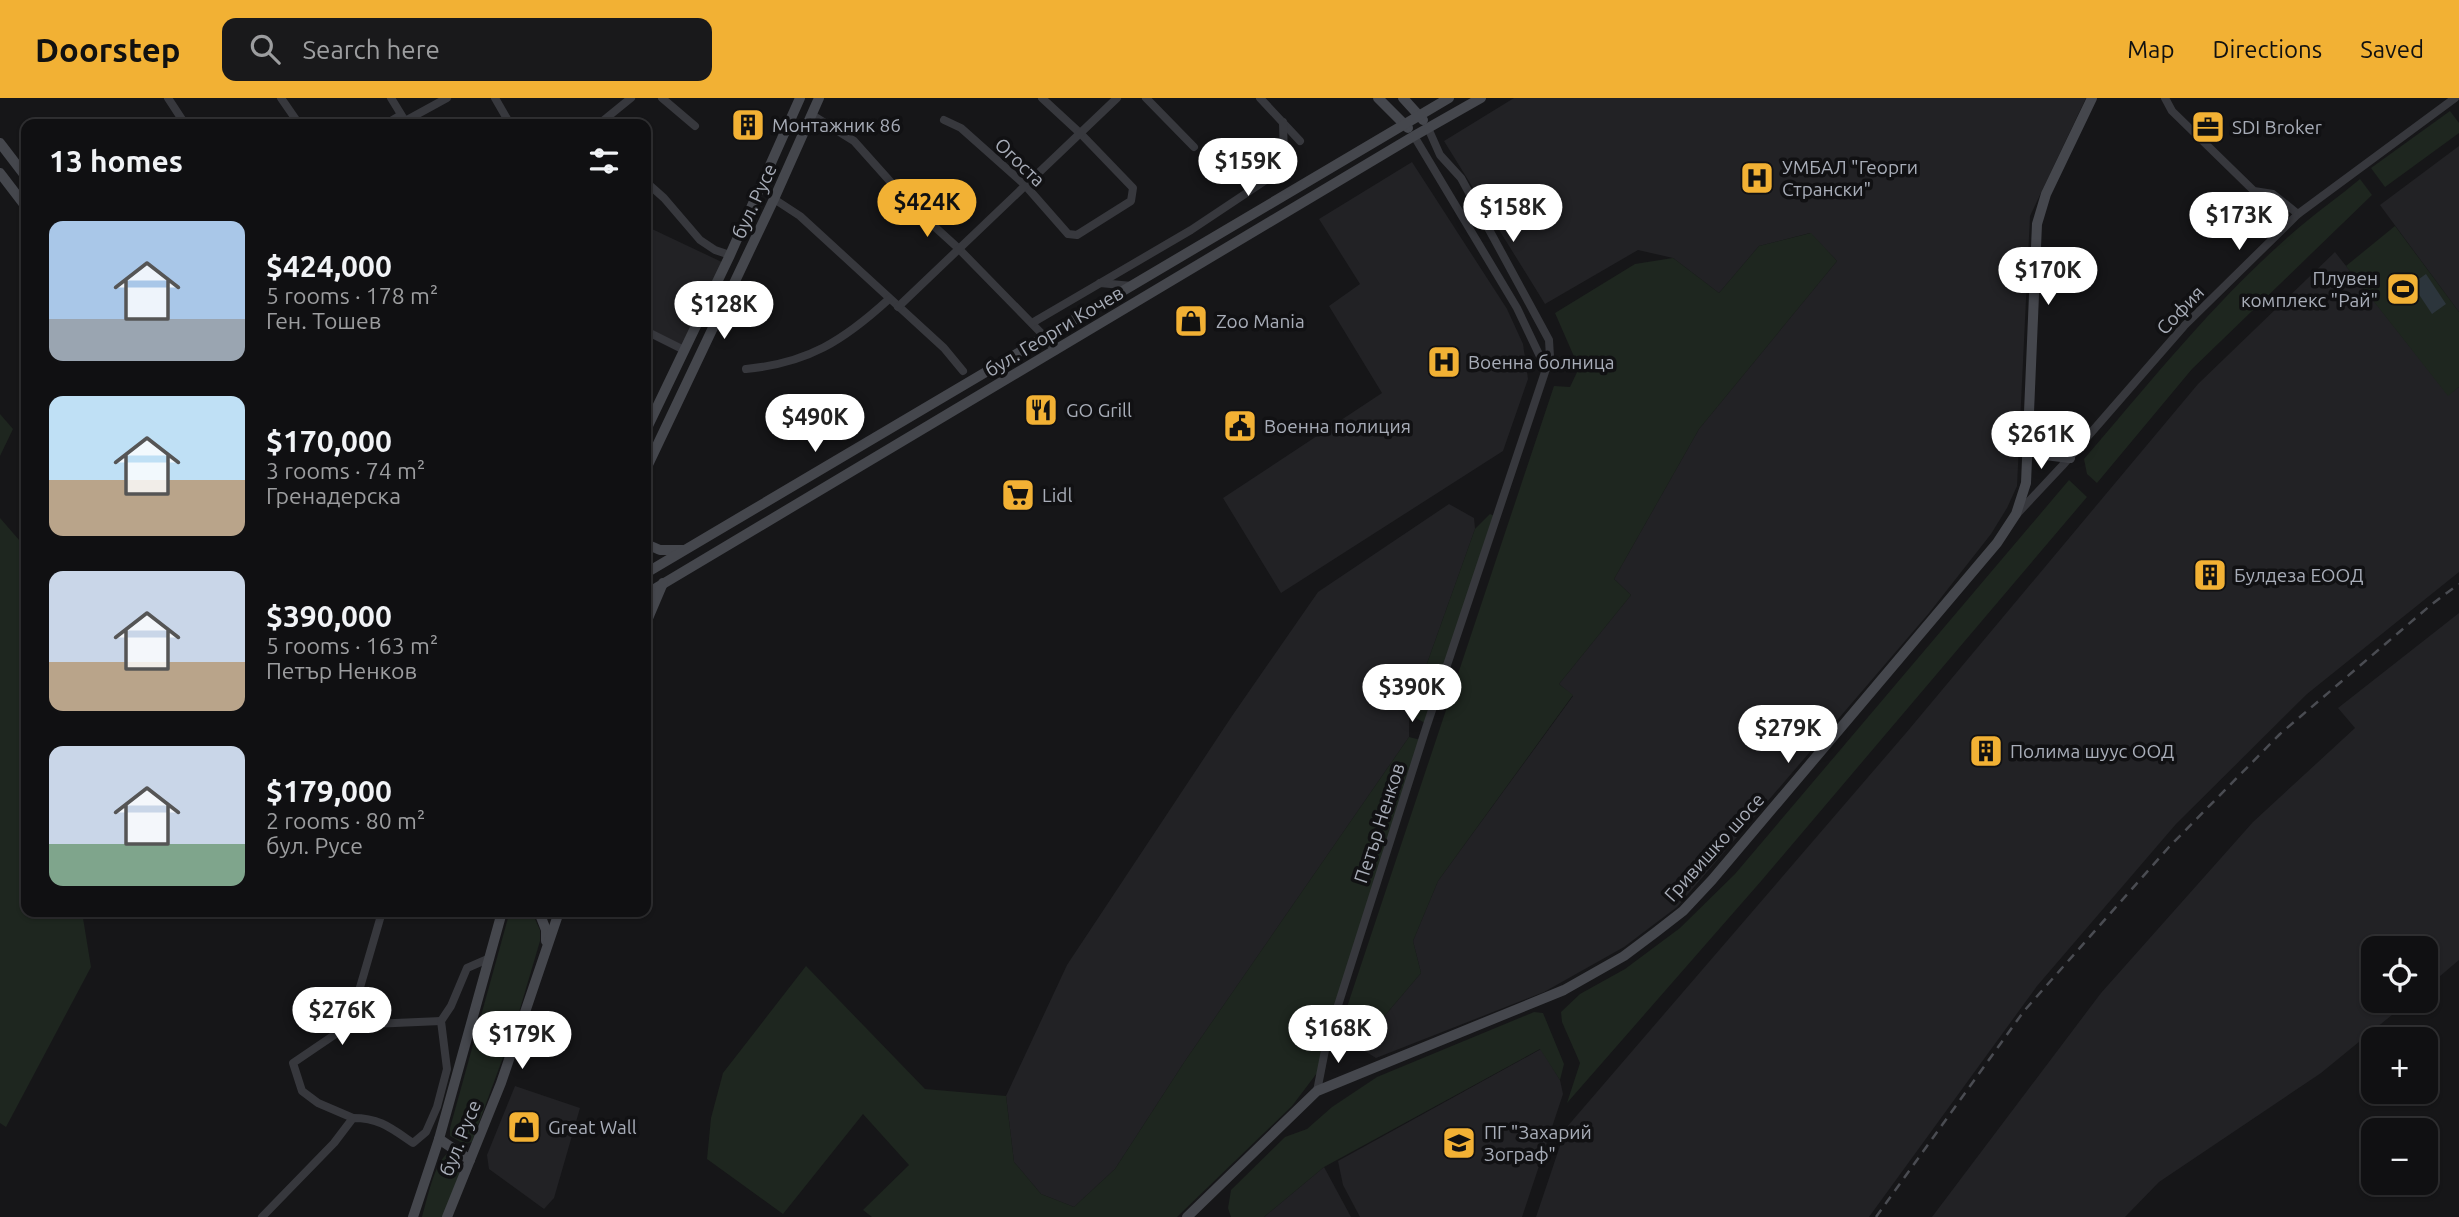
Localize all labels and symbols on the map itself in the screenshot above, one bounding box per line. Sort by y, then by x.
building icon: Монтажник 86 [729,106,767,144]
office icon: SDI Broker [2189,108,2227,146]
place label: Монтажник 86 [772,114,901,136]
place label: SDI Broker [2232,116,2322,138]
street label: Огоста [990,133,1050,191]
pin: $159K [1199,139,1297,198]
place label: УМБАЛ "Георги Странски" [1782,156,1918,200]
hospital icon: УМБАЛ "Георги Странски" [1738,159,1776,197]
street label: бул. Русе [727,160,781,242]
pin: $424K [878,180,976,239]
pin: $158K [1464,184,1562,244]
pin: $173K [2190,192,2288,252]
pin: $170K [1999,248,2097,307]
place label: Плувен комплекс "Рай" [2241,267,2378,311]
sports icon: Плувен комплекс "Рай" [2384,270,2422,308]
street label: бул. Георги Кочев [981,281,1127,381]
street label: София [2152,281,2208,339]
pin: $128K [675,282,773,341]
shop icon: Zoo Mania [1172,302,1210,340]
place label: Zoo Mania [1216,310,1305,332]
hospital icon: Военна болница [1425,343,1463,381]
place label: Военна болница [1468,351,1614,373]
restaurant icon: GO Grill [1022,391,1060,429]
pin: $490K [766,394,864,454]
place label: GO Grill [1066,399,1132,421]
public building icon: Военна полиция [1221,407,1259,445]
pin: $261K [1992,412,2090,471]
place label: Военна полиция [1264,415,1411,437]
supermarket icon: Lidl [999,476,1037,514]
place label: Lidl [1042,484,1072,506]
building icon: Булдеза ЕООД [2191,556,2229,594]
place label: Булдеза ЕООД [2234,564,2363,586]
pin: $390K [1363,664,1461,724]
pin: $279K [1739,706,1837,765]
building icon: Полима шуус ООД [1967,732,2005,770]
place label: Полима шуус ООД [2010,740,2174,762]
street label: Петър Ненков [1349,760,1409,886]
street label: Гривишко шосе [1660,788,1768,906]
pin: $276K [293,988,391,1047]
pin: $168K [1289,1006,1387,1065]
pin: $179K [473,1012,571,1071]
street label: бул. Русе [435,1097,485,1179]
shop icon: Great Wall [505,1108,543,1146]
place label: Great Wall [548,1116,637,1138]
place label: ПГ "Захарий Зограф" [1484,1121,1592,1165]
school or university icon: ПГ "Захарий Зограф" [1440,1124,1478,1162]

